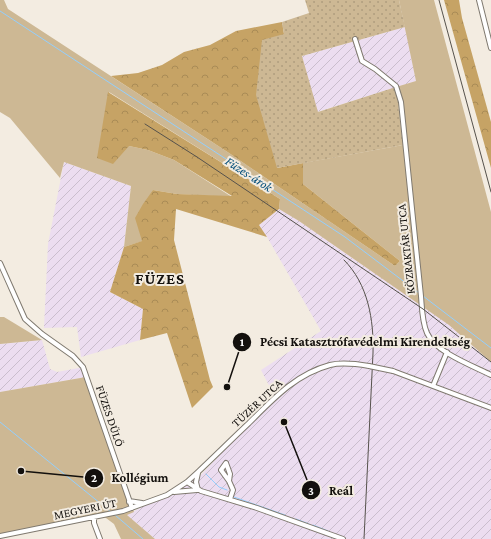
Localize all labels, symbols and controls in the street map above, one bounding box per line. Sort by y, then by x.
water label: Füzes-árok [223,153,276,195]
street label: KÖZRAKTÁR UTCA [394,203,418,295]
district label: FÜZES [135,270,185,287]
callout: Pécsi Katasztrófavédelmi Kirendeltség [232,329,478,354]
text: Pécsi Katasztrófavédelmi Kirendeltség [260,334,470,349]
text: 1 [240,335,245,349]
street label: TÜZÉR UTCA [229,376,285,430]
street label: FÜZES DŰLŐ [93,383,127,449]
callout: Kollégium [84,465,177,490]
text: Kollégium [111,470,169,485]
text: 2 [91,471,97,485]
callout: Reál [301,478,361,503]
text: Reál [329,483,353,498]
text: 3 [308,484,314,498]
street label: MEGYERI ÚT [52,495,118,522]

